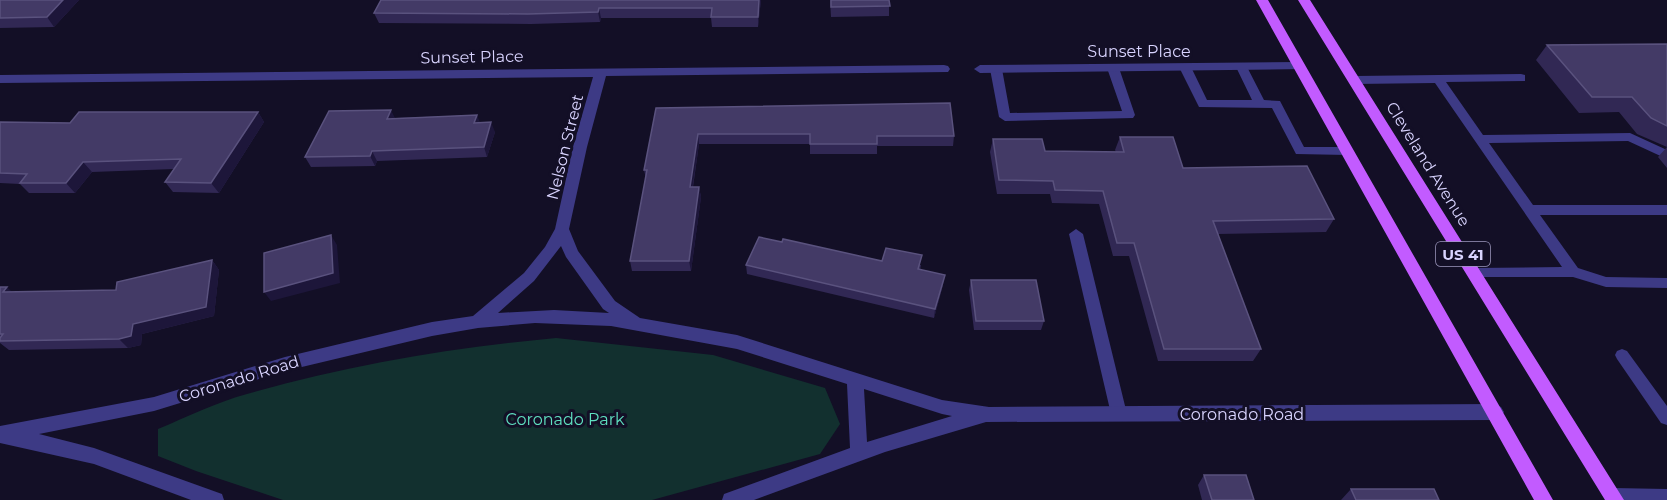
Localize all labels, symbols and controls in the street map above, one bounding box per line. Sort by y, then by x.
street label: Sunset Place [1087,42,1191,61]
street label: Sunset Place [420,47,524,67]
street label: Nelson Street [543,92,587,202]
street label: Cleveland Avenue [1382,98,1474,230]
road number: US 41 [1436,242,1490,266]
street label: Coronado Road [177,352,301,406]
street label: Coronado Road [1180,405,1304,424]
park label: Coronado Park [505,410,625,429]

